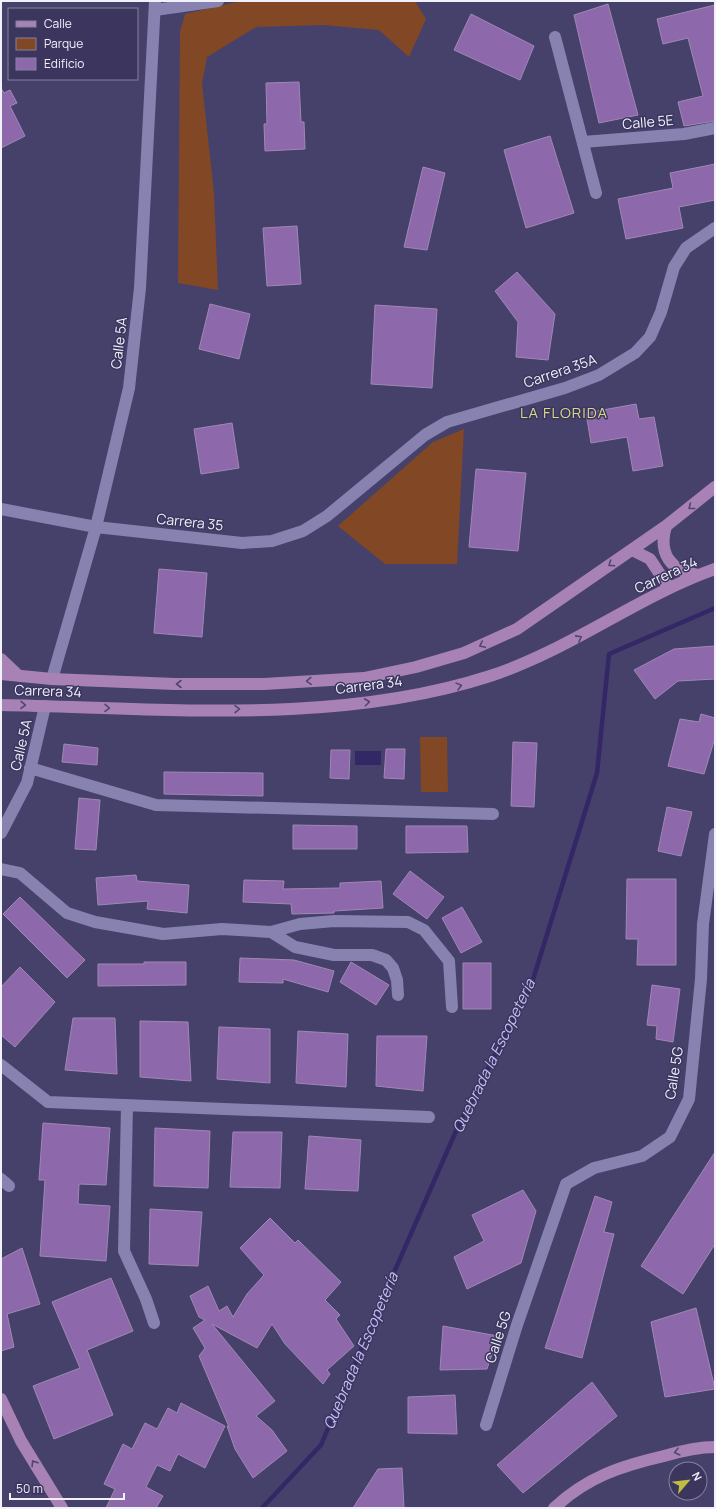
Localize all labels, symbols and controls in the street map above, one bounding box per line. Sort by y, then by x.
legend [8,8,138,80]
text: Calle [44,15,72,32]
text: Parque [44,35,83,52]
text: Edificio [44,55,84,72]
street label: Calle 5E [622,110,674,133]
street label: Calle 5A [106,316,131,370]
street label: Carrera 35A [521,349,599,392]
district label: LA FLORIDA [520,402,608,423]
one-way arrow [688,502,695,509]
street label: Carrera 35 [156,509,224,534]
street label: Carrera 34 [631,552,700,597]
one-way arrow [608,559,615,567]
one-way arrow [575,635,582,642]
one-way arrow [478,640,486,648]
street label: Carrera 34 [334,671,403,698]
one-way arrow [306,677,312,685]
street label: Carrera 34 [14,680,82,701]
one-way arrow [176,680,182,688]
one-way arrow [455,682,462,690]
one-way arrow [364,698,370,707]
one-way arrow [20,701,26,709]
one-way arrow [104,704,110,712]
one-way arrow [234,705,240,714]
street label: Calle 5A [5,717,36,772]
water label: Quebrada la Escopetería [447,975,540,1136]
street label: Calle 5G [660,1045,687,1101]
water label: Quebrada la Escopetería [318,1268,403,1433]
street label: Calle 5G [480,1308,515,1365]
one-way arrow [673,1448,680,1456]
one-way arrow [32,1460,39,1467]
north arrow [668,1461,708,1501]
text: N [689,1469,706,1483]
scale bar [10,1475,124,1501]
text: 50 m [16,1480,43,1497]

